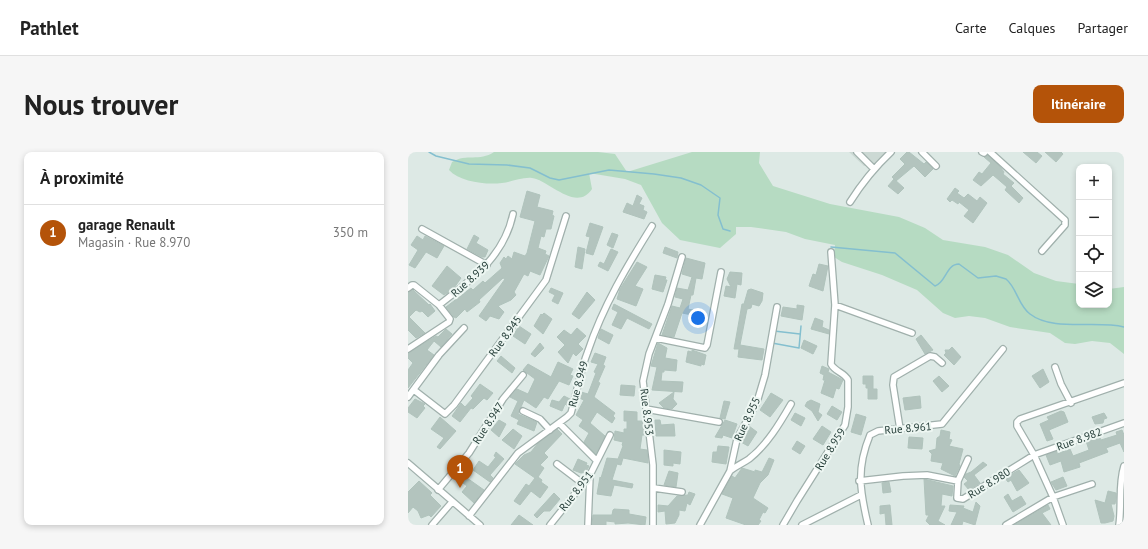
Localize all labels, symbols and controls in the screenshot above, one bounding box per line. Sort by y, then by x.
text: Pathlet [20,16,79,40]
text: Carte [955,19,987,37]
text: Calques [1009,19,1055,37]
text: Partager [1077,19,1128,37]
button: Itinéraire [1033,85,1124,123]
text: Nous trouver [24,86,178,123]
map controls [1076,164,1112,308]
button: + [1076,164,1112,200]
text: À proximité [40,167,124,189]
button: − [1076,200,1112,236]
text: garage Renault [78,215,175,234]
text: 1 [49,224,57,241]
text: 350 m [333,224,368,241]
text: Magasin · Rue 8.970 [78,234,190,251]
button: locate [1076,236,1112,272]
street label: Rue 8.939 [448,258,492,300]
button: layers [1076,272,1112,308]
your location [688,308,708,328]
street label: Rue 8.945 [485,313,525,359]
street label: Rue 8.949 [565,359,591,409]
street label: Rue 8.953 [637,388,657,436]
street label: Rue 8.955 [731,395,763,443]
street label: Rue 8.947 [469,399,507,447]
street label: Rue 8.961 [884,419,932,437]
street label: Rue 8.982 [1054,424,1104,454]
street label: Rue 8.959 [812,425,848,473]
pin: 1 [447,455,473,488]
street label: Rue 8.980 [965,465,1013,501]
street label: Rue 8.951 [556,468,596,514]

